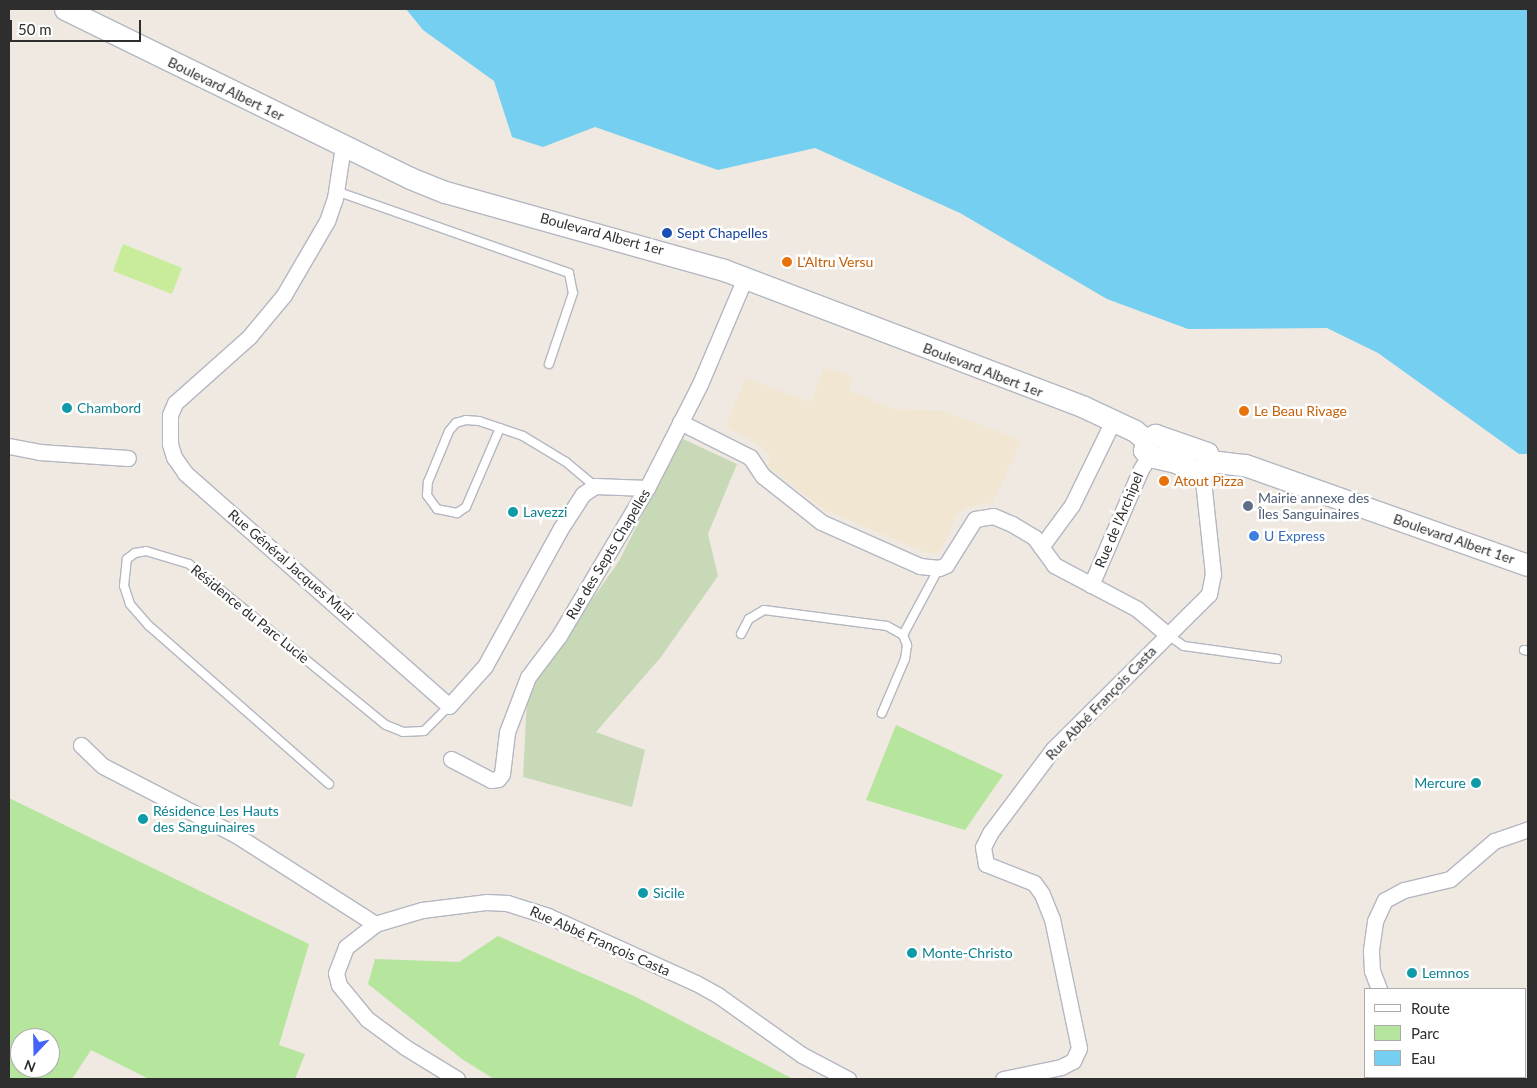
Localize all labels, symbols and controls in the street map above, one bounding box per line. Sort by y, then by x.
scale bar [12,10,144,42]
text: 50 m [18,20,52,38]
street label: Boulevard Albert 1er [165,53,287,125]
street label: Boulevard Albert 1er [538,209,666,259]
place label: Sept Chapelles [677,225,768,241]
marker: Sept Chapelles [661,227,673,239]
place label: L'Altru Versu [797,254,874,270]
marker: L'Altru Versu [781,256,793,268]
street label: Boulevard Albert 1er [920,339,1046,401]
place label: Chambord [77,400,141,416]
marker: Chambord [61,402,73,414]
place label: Le Beau Rivage [1254,403,1347,419]
marker: Le Beau Rivage [1238,405,1250,417]
street label: Rue de l'Archipel [1091,470,1147,570]
place label: Atout Pizza [1174,473,1244,489]
marker: Atout Pizza [1158,475,1170,487]
street label: Rue des Septs Chapelles [562,486,654,622]
place label: Mairie annexe des Îles Sanguinaires [1258,490,1369,522]
marker: Mairie annexe des Îles Sanguinaires [1242,500,1254,512]
place label: Lavezzi [523,504,567,520]
street label: Rue Général Jacques Muzi [225,506,357,624]
marker: Lavezzi [507,506,519,518]
street label: Boulevard Albert 1er [1391,510,1517,568]
place label: U Express [1264,528,1325,544]
marker: U Express [1248,530,1260,542]
street label: Résidence du Parc Lucie [188,561,312,667]
street label: Rue Abbé François Casta [1042,642,1160,764]
place label: Mercure [1414,775,1466,791]
marker: Mercure [1470,777,1482,789]
place label: Résidence Les Hauts des Sanguinaires [153,803,279,836]
marker: Résidence Les Hauts des Sanguinaires [137,813,149,825]
place label: Sicile [653,885,685,901]
marker: Sicile [637,887,649,899]
street label: Rue Abbé François Casta [527,902,673,980]
place label: Monte-Christo [922,945,1013,961]
marker: Monte-Christo [906,947,918,959]
place label: Lemnos [1422,965,1469,981]
marker: Lemnos [1406,967,1418,979]
legend [1364,988,1527,1078]
text: Route [1411,999,1450,1017]
text: Parc [1411,1024,1440,1042]
north arrow [10,1028,60,1078]
text: Eau [1411,1049,1435,1067]
text: N [22,1057,38,1076]

